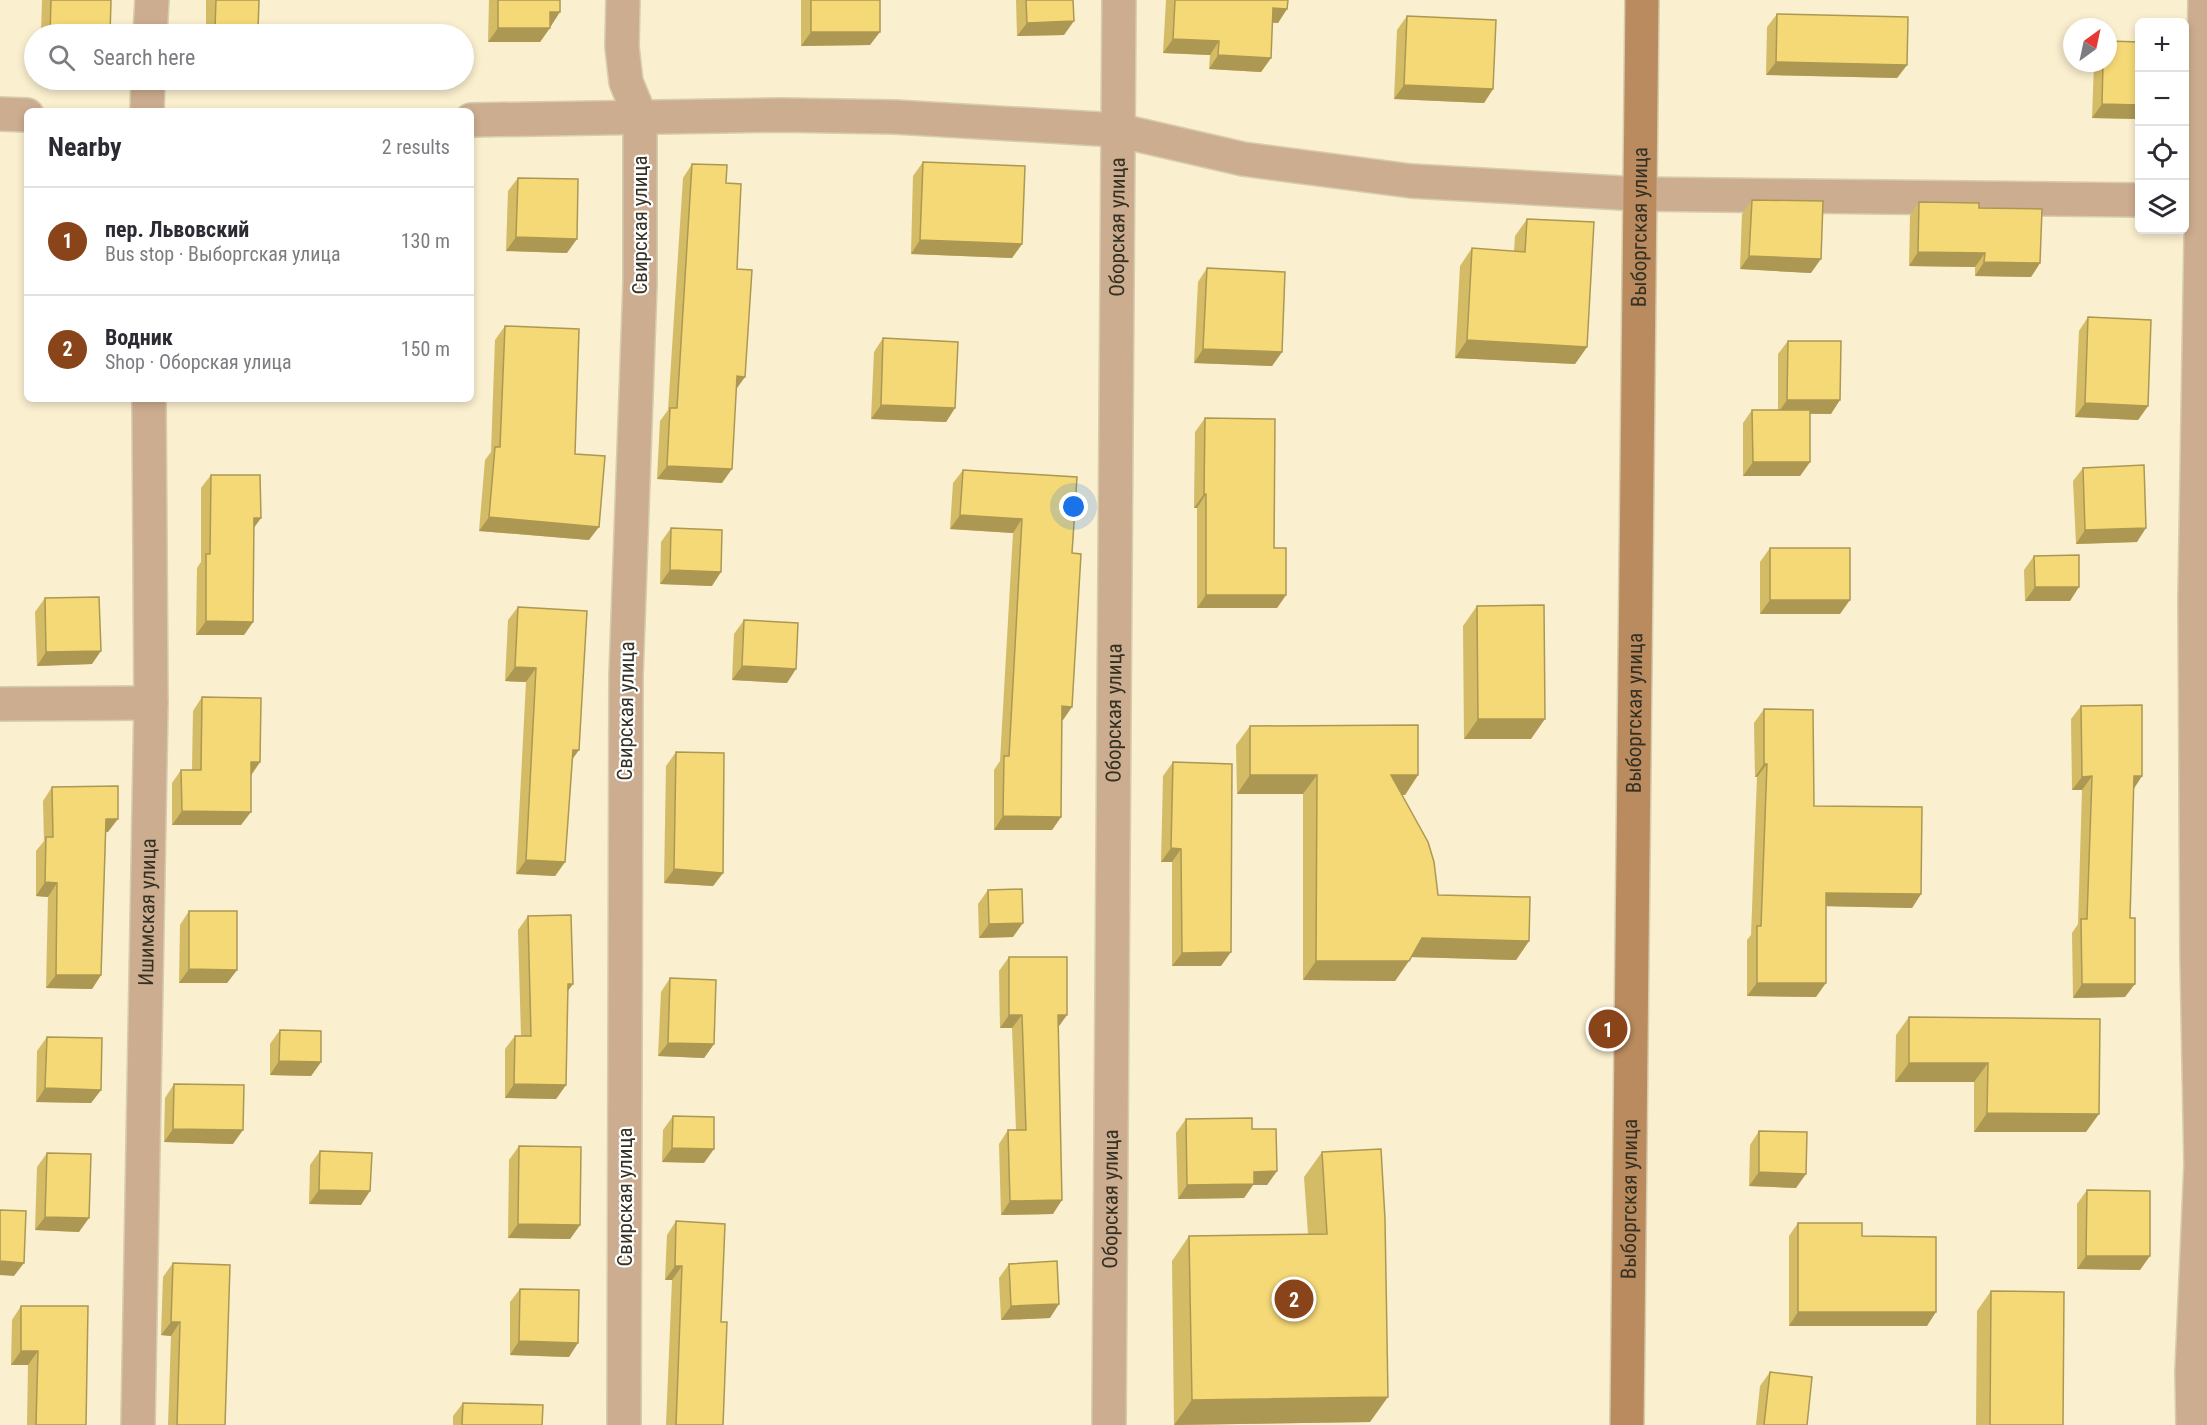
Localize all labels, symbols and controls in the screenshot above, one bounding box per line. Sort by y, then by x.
north arrow [2063,18,2117,72]
map controls [2135,18,2189,234]
button: + [2135,18,2189,72]
search box [24,24,474,90]
icon: search [45,41,78,74]
text: Search here [93,45,195,70]
button: − [2135,72,2189,126]
button: locate [2135,126,2189,180]
text: Nearby [48,132,122,162]
text: 2 results [382,135,450,159]
street label: Выборгская улица [1627,147,1652,307]
street label: Свирская улица [628,155,652,295]
street label: Оборская улица [1105,157,1130,297]
button: layers [2135,180,2189,234]
text: пер. Львовский [105,217,249,242]
text: 1 [62,229,73,253]
text: 130 m [401,229,450,253]
text: Bus stop · Выборгская улица [105,242,341,266]
text: Водник [105,325,173,350]
text: 2 [62,337,73,361]
text: 150 m [401,337,450,361]
text: Shop · Оборская улица [105,350,292,374]
your location [1059,492,1088,521]
street label: Выборгская улица [1622,633,1647,793]
street label: Свирская улица [613,641,639,781]
street label: Оборская улица [1102,643,1126,783]
street label: Ишимская улица [134,838,161,986]
pin: 1 [1588,1006,1628,1052]
street label: Выборгская улица [1617,1119,1642,1279]
street label: Свирская улица [613,1127,637,1267]
street label: Оборская улица [1098,1129,1123,1269]
pin: 2 [1274,1276,1314,1322]

